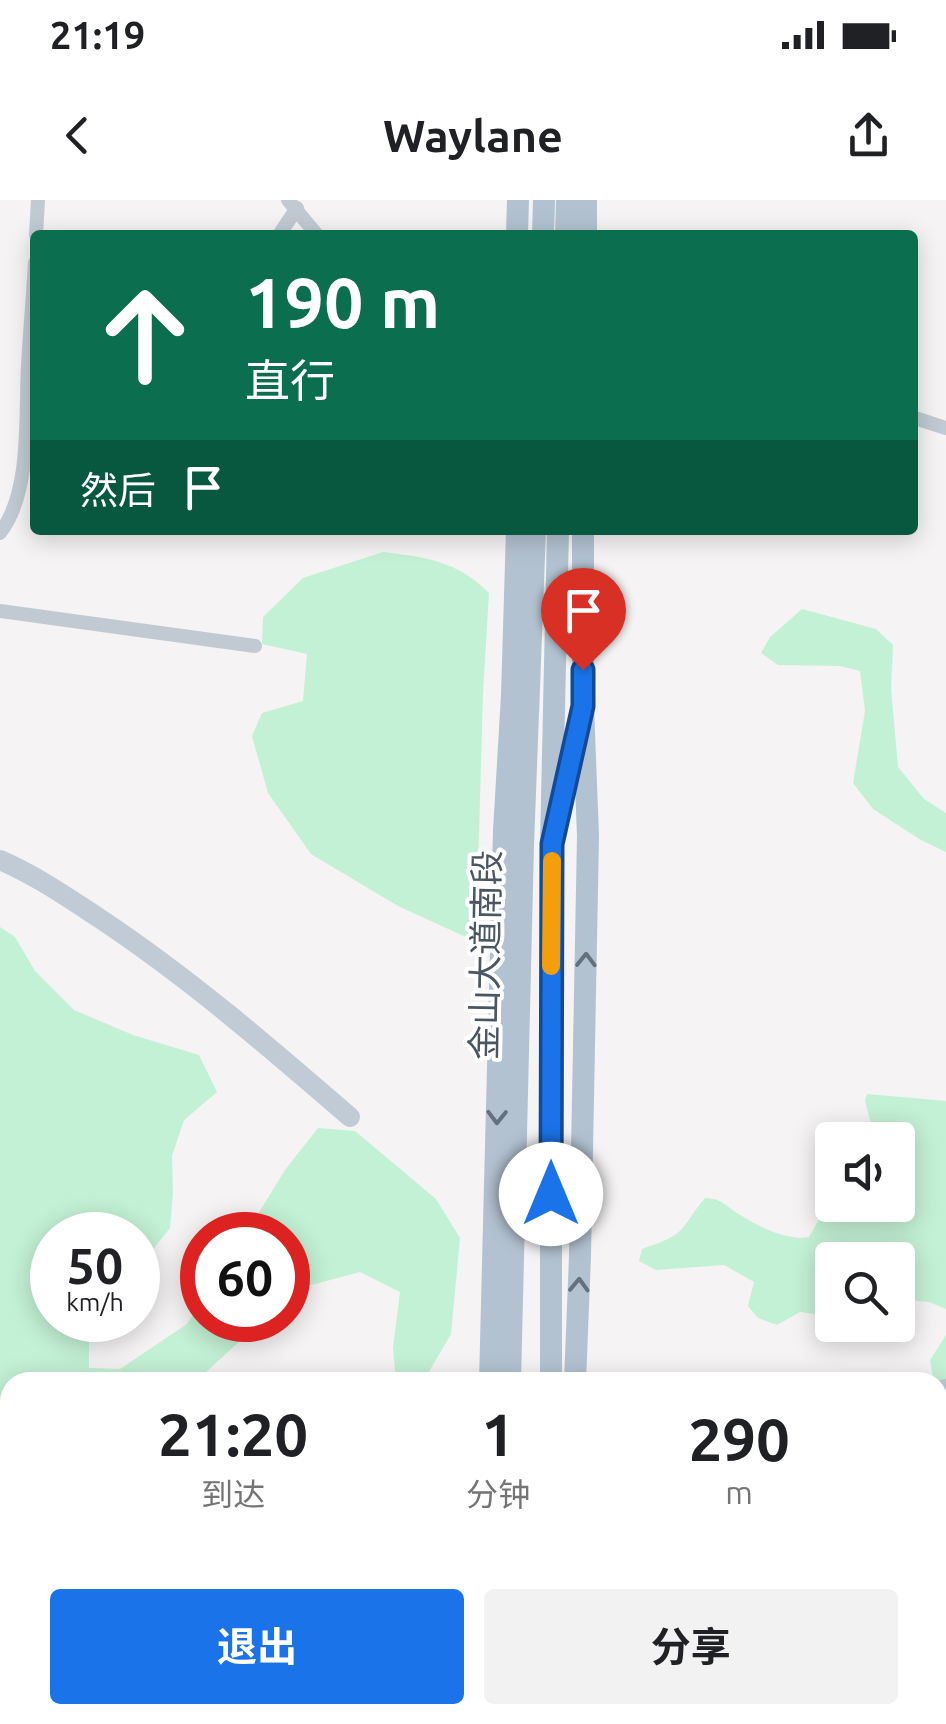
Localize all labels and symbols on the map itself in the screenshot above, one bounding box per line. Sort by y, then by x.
pin [541,568,626,671]
street label: 金山大道南段 [463,850,507,1060]
one-way arrow [575,952,596,968]
one-way arrow [486,1110,507,1126]
position arrow [499,1142,603,1246]
speed limit sign: 60 [180,1212,310,1342]
one-way arrow [568,1277,589,1293]

